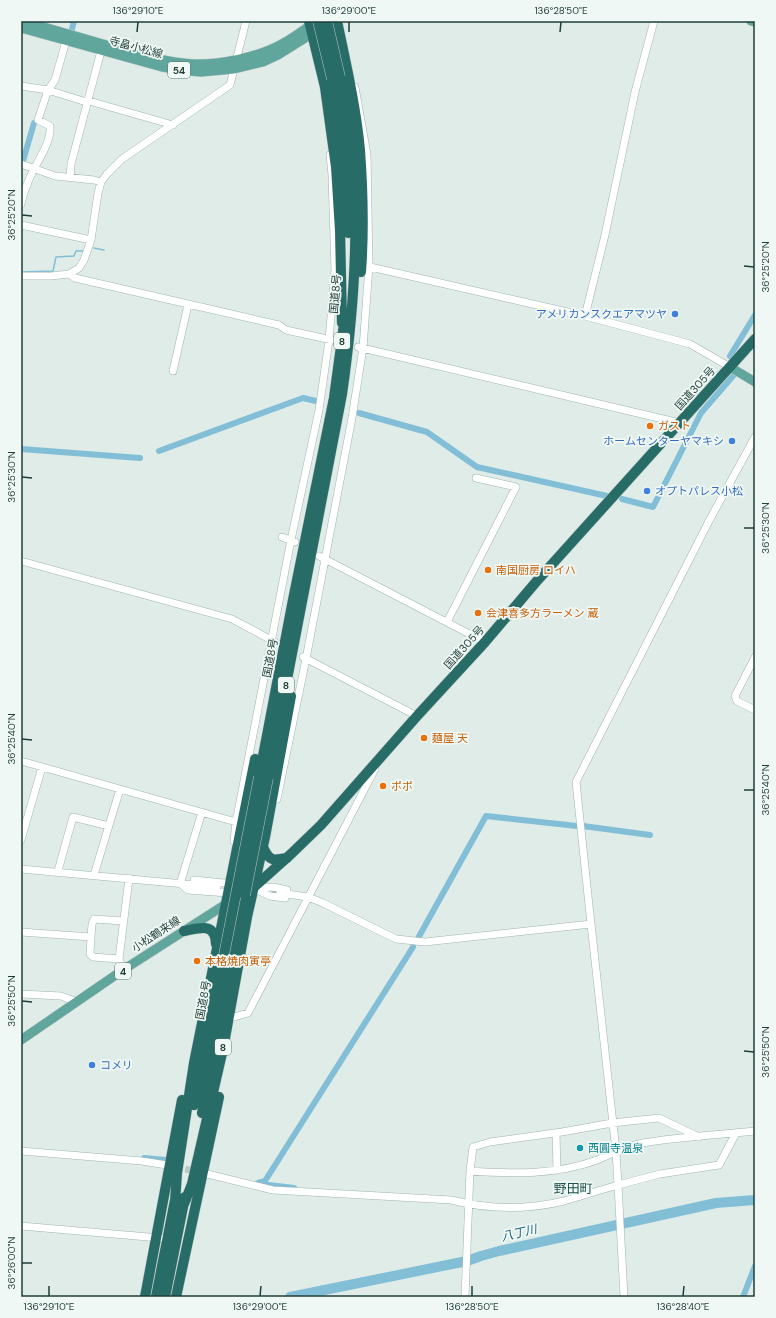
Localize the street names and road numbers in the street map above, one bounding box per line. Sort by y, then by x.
street label: 寺畠小松線 [108,33,164,61]
road number: 54 [168,62,190,78]
street label: 国道8号 [326,274,344,314]
road number: 8 [334,333,350,349]
street label: 国道305号 [672,363,718,413]
street label: 国道305号 [441,622,487,672]
street label: 国道8号 [259,637,281,679]
road number: 8 [278,677,294,693]
street label: 小松鶴来線 [129,913,183,955]
road number: 4 [115,963,131,979]
street label: 国道8号 [192,979,214,1021]
road number: 8 [215,1039,231,1055]

